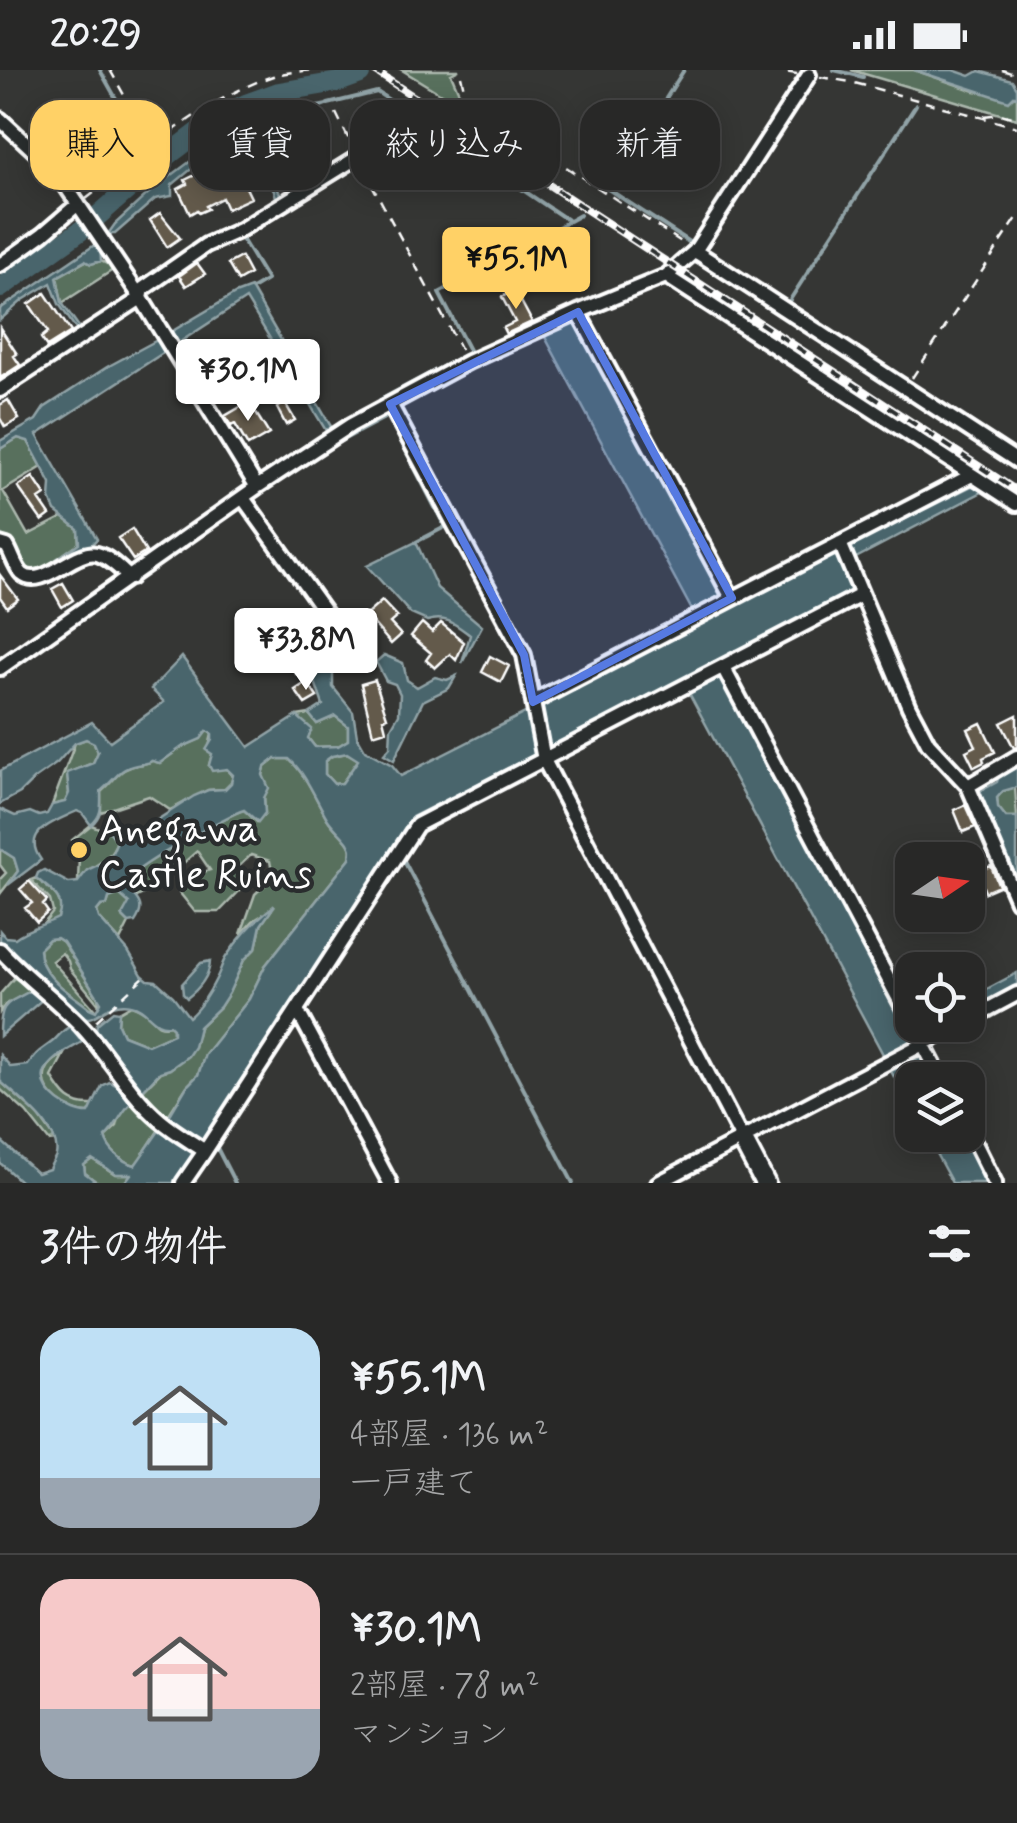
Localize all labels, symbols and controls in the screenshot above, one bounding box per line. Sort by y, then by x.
text: 20:29 [50,11,142,60]
chip: 購入 [30,100,170,190]
chip: 賃貸 [190,100,330,190]
chip: 絞り込み [350,100,560,190]
chip: 新着 [580,100,720,190]
pin: ¥55.1M [435,227,597,312]
text: ¥55.1M [464,238,568,280]
pin: ¥30.1M [167,339,329,424]
text: ¥30.1M [198,350,298,392]
pin: ¥33.8M [225,608,387,693]
text: ¥33.8M [256,619,356,661]
place label: Anegawa Castle Ruins [99,804,312,902]
marker: Anegawa Castle Ruins [68,839,90,861]
north arrow [895,842,985,932]
map controls [895,842,985,1152]
button: locate [895,952,985,1042]
button: layers [895,1062,985,1152]
icon: filters [922,1216,977,1271]
text: 3件の物件 [40,1221,227,1276]
text: ¥55.1M [350,1352,486,1407]
icon: home [120,1368,240,1488]
text: 4部屋 · 136 m² [350,1414,548,1456]
text: 一戸建て [350,1463,478,1505]
text: ¥30.1M [350,1603,482,1658]
icon: home [120,1619,240,1739]
text: 2部屋 · 78 m² [350,1665,540,1707]
text: マンション [350,1714,509,1756]

